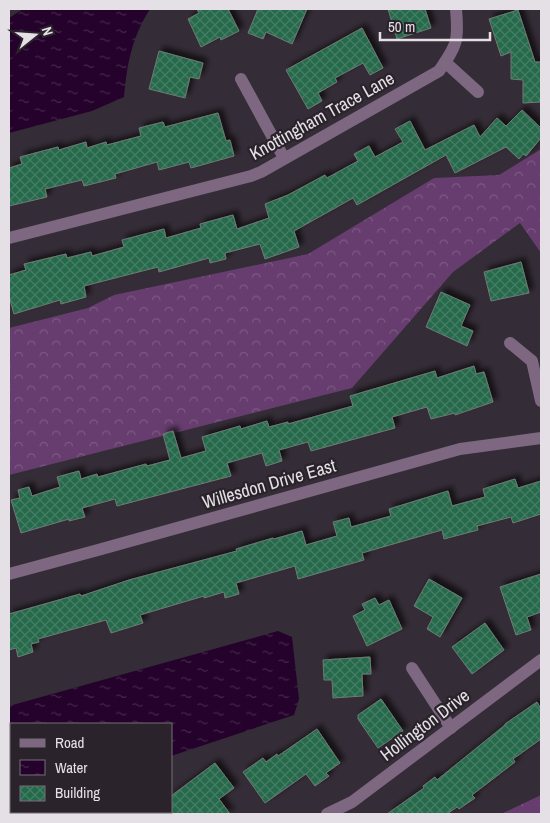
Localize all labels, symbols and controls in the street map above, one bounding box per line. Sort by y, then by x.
north arrow [10,10,60,60]
scale bar [380,10,490,42]
text: 50 m [388,16,415,37]
text: N [38,25,57,38]
street label: Knottingham Trace Lane [245,65,399,166]
street label: Willesdon Drive East [199,453,339,515]
street label: Hollington Drive [375,683,474,766]
legend [10,723,172,813]
text: Road [55,732,84,753]
text: Water [55,757,87,778]
text: Building [55,782,100,803]

